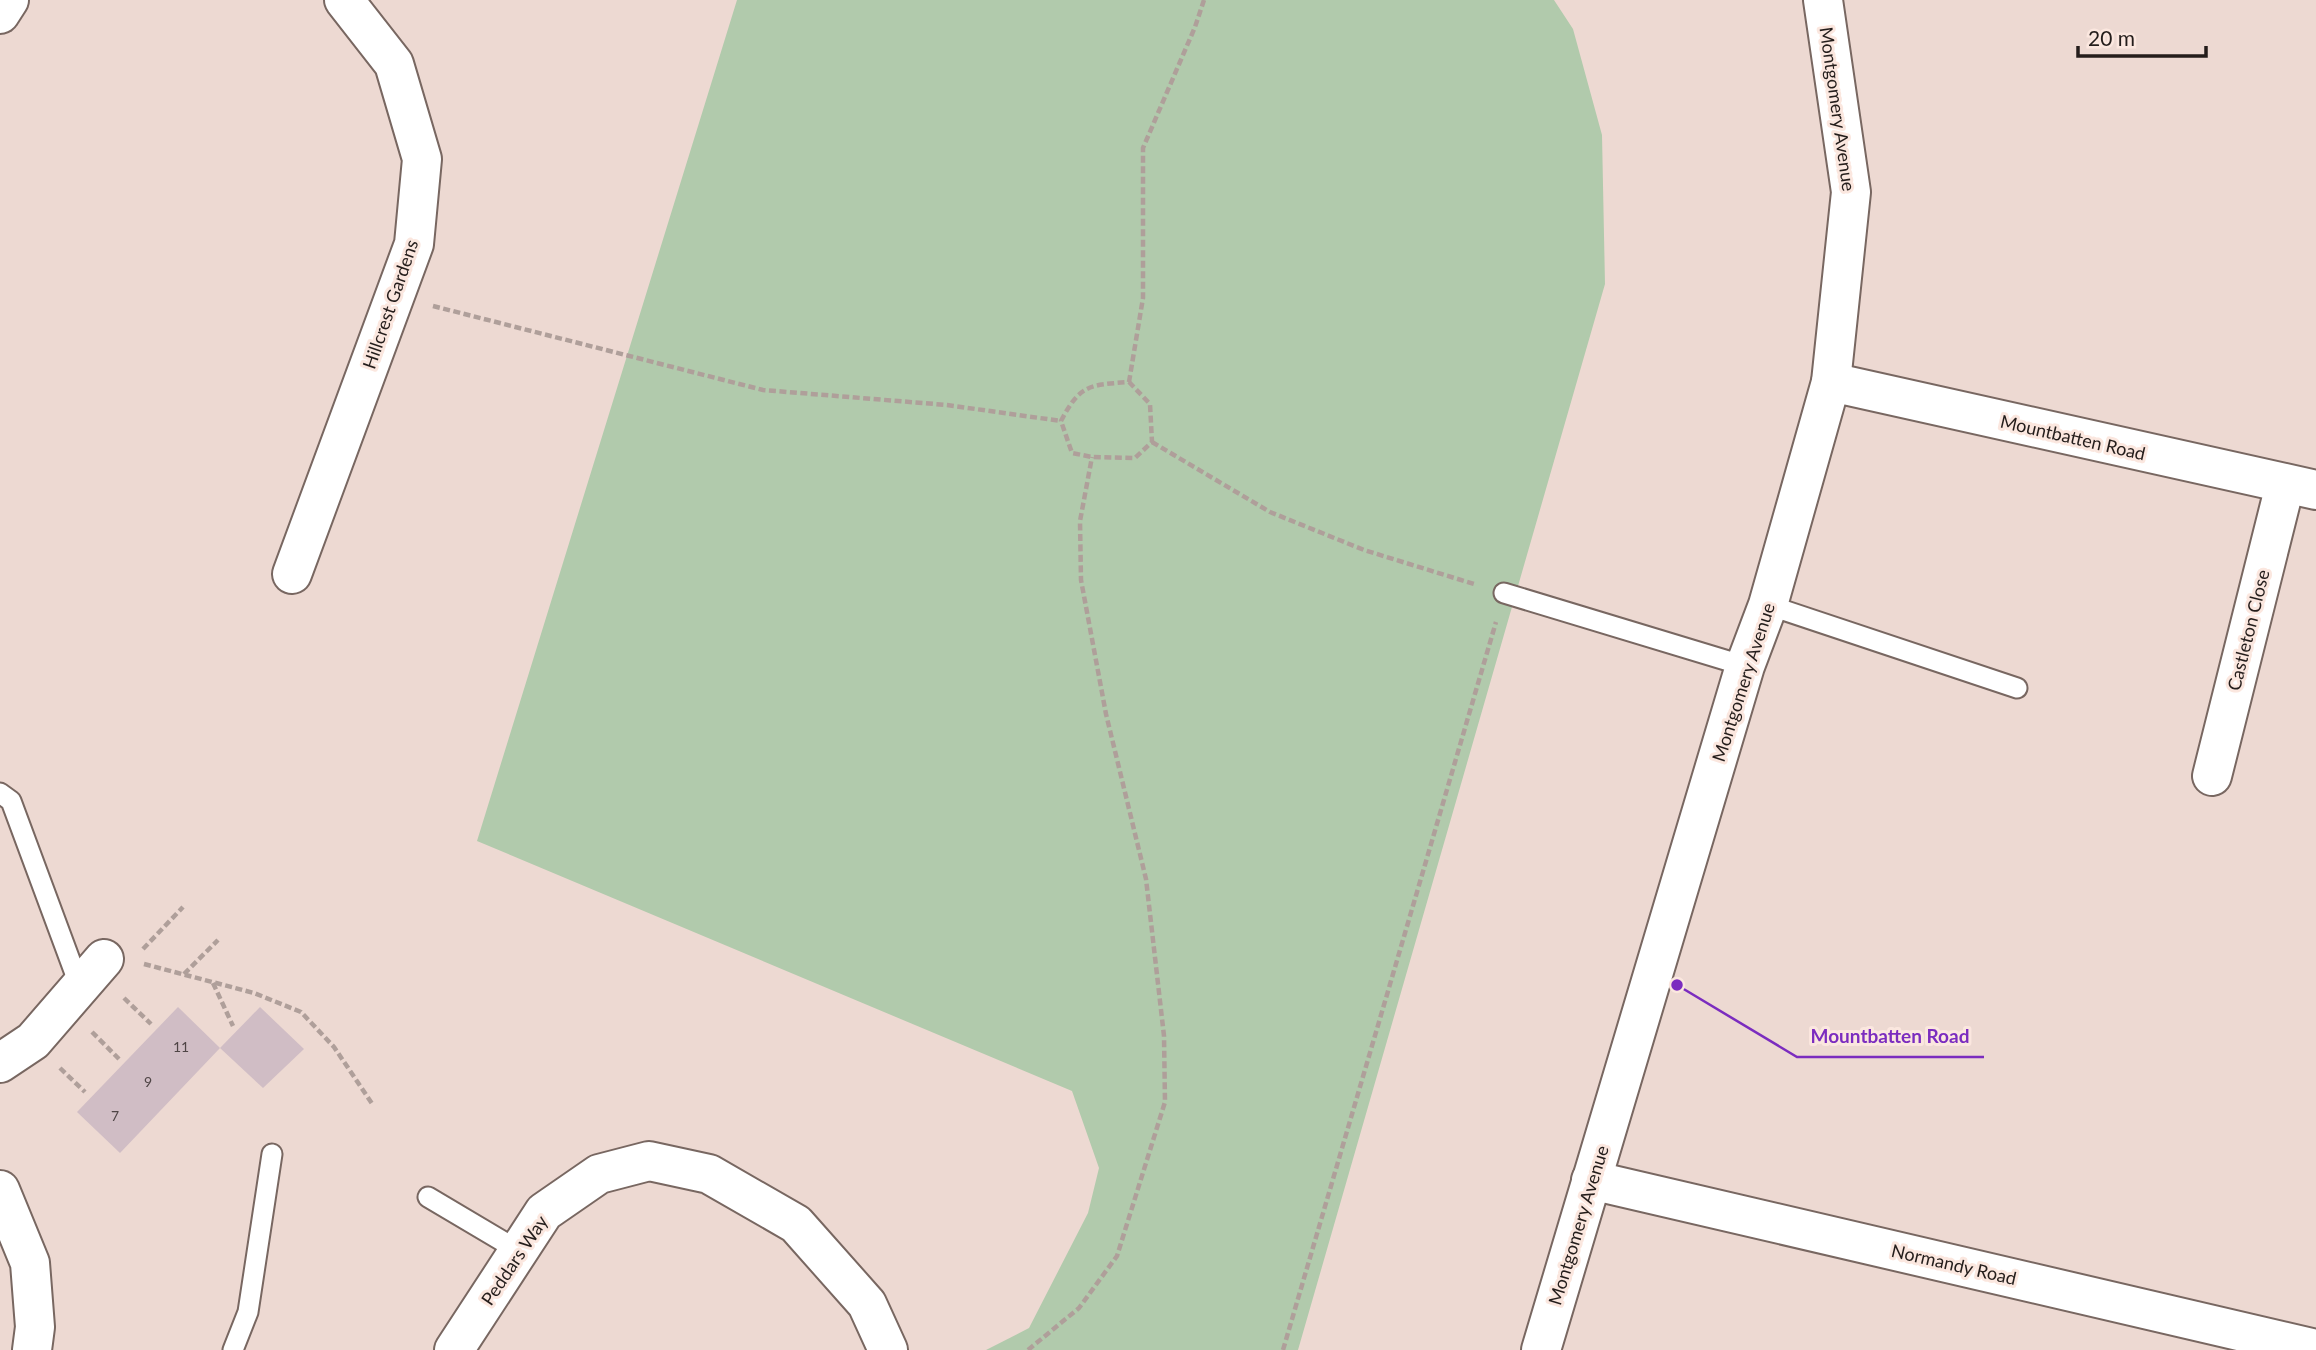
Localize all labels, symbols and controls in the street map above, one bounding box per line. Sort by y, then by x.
scale bar [2078,14,2206,58]
street label: Montgomery Avenue [1816,25,1860,193]
text: 20 m [2088,25,2135,50]
street label: Hillcrest Gardens [358,236,422,372]
street label: Mountbatten Road [1998,410,2148,464]
street label: Castleton Close [2222,567,2274,693]
street label: Montgomery Avenue [1707,600,1779,764]
callout: Mountbatten Road [1797,1017,1984,1057]
text: Mountbatten Road [1811,1024,1969,1047]
house number: 11 [173,1038,189,1055]
house number: 9 [144,1073,152,1090]
house number: 7 [111,1107,119,1124]
street label: Montgomery Avenue [1543,1143,1613,1307]
street label: Peddars Way [476,1210,552,1309]
street label: Normandy Road [1889,1239,2019,1289]

